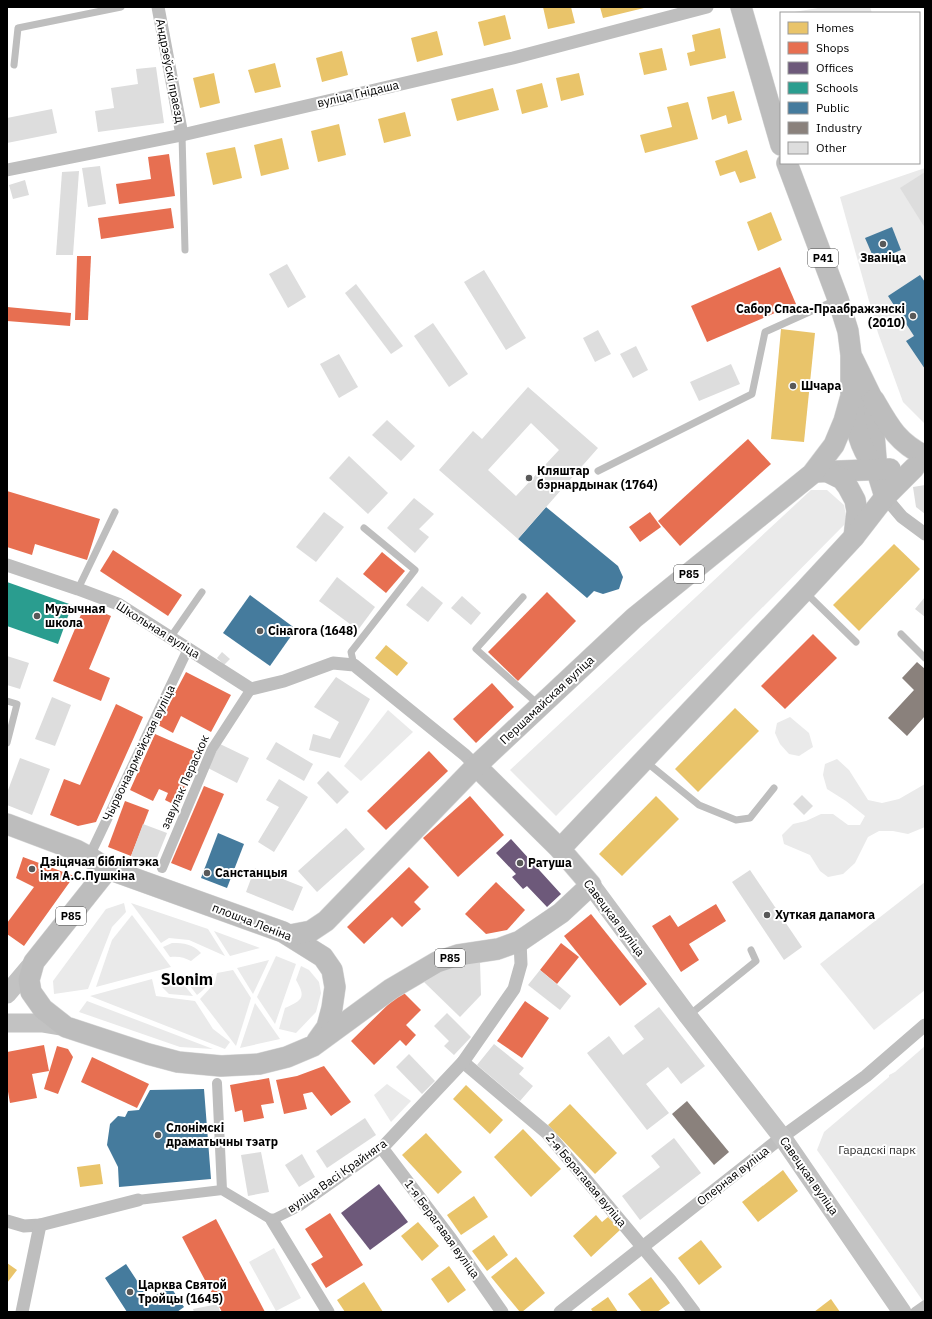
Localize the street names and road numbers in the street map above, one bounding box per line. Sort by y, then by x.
street label: Андрэеўскі праезд [153,18,188,124]
street label: вуліца Гнідаша [316,77,401,110]
road number: Р41 [808,249,838,267]
road number: Р85 [674,565,704,583]
street label: Школьная вуліца [114,598,203,662]
street label: Першамайская вуліца [496,652,597,747]
street label: Чырвонаармейская вуліца [99,682,178,823]
street label: завулак Пераскок [157,732,212,831]
street label: Савецкая вуліца [581,876,649,960]
street label: плошча Леніна [210,899,295,944]
road number: Р85 [56,907,86,925]
road number: Р85 [435,949,465,967]
street label: 2-я Берагавая вуліца [543,1130,631,1230]
street label: Савецкая вуліца [777,1134,842,1218]
street label: вуліца Васі Крайняга [284,1135,390,1216]
street label: Оперная вуліца [694,1142,772,1208]
street label: 1-я Берагавая вуліца [402,1176,484,1281]

